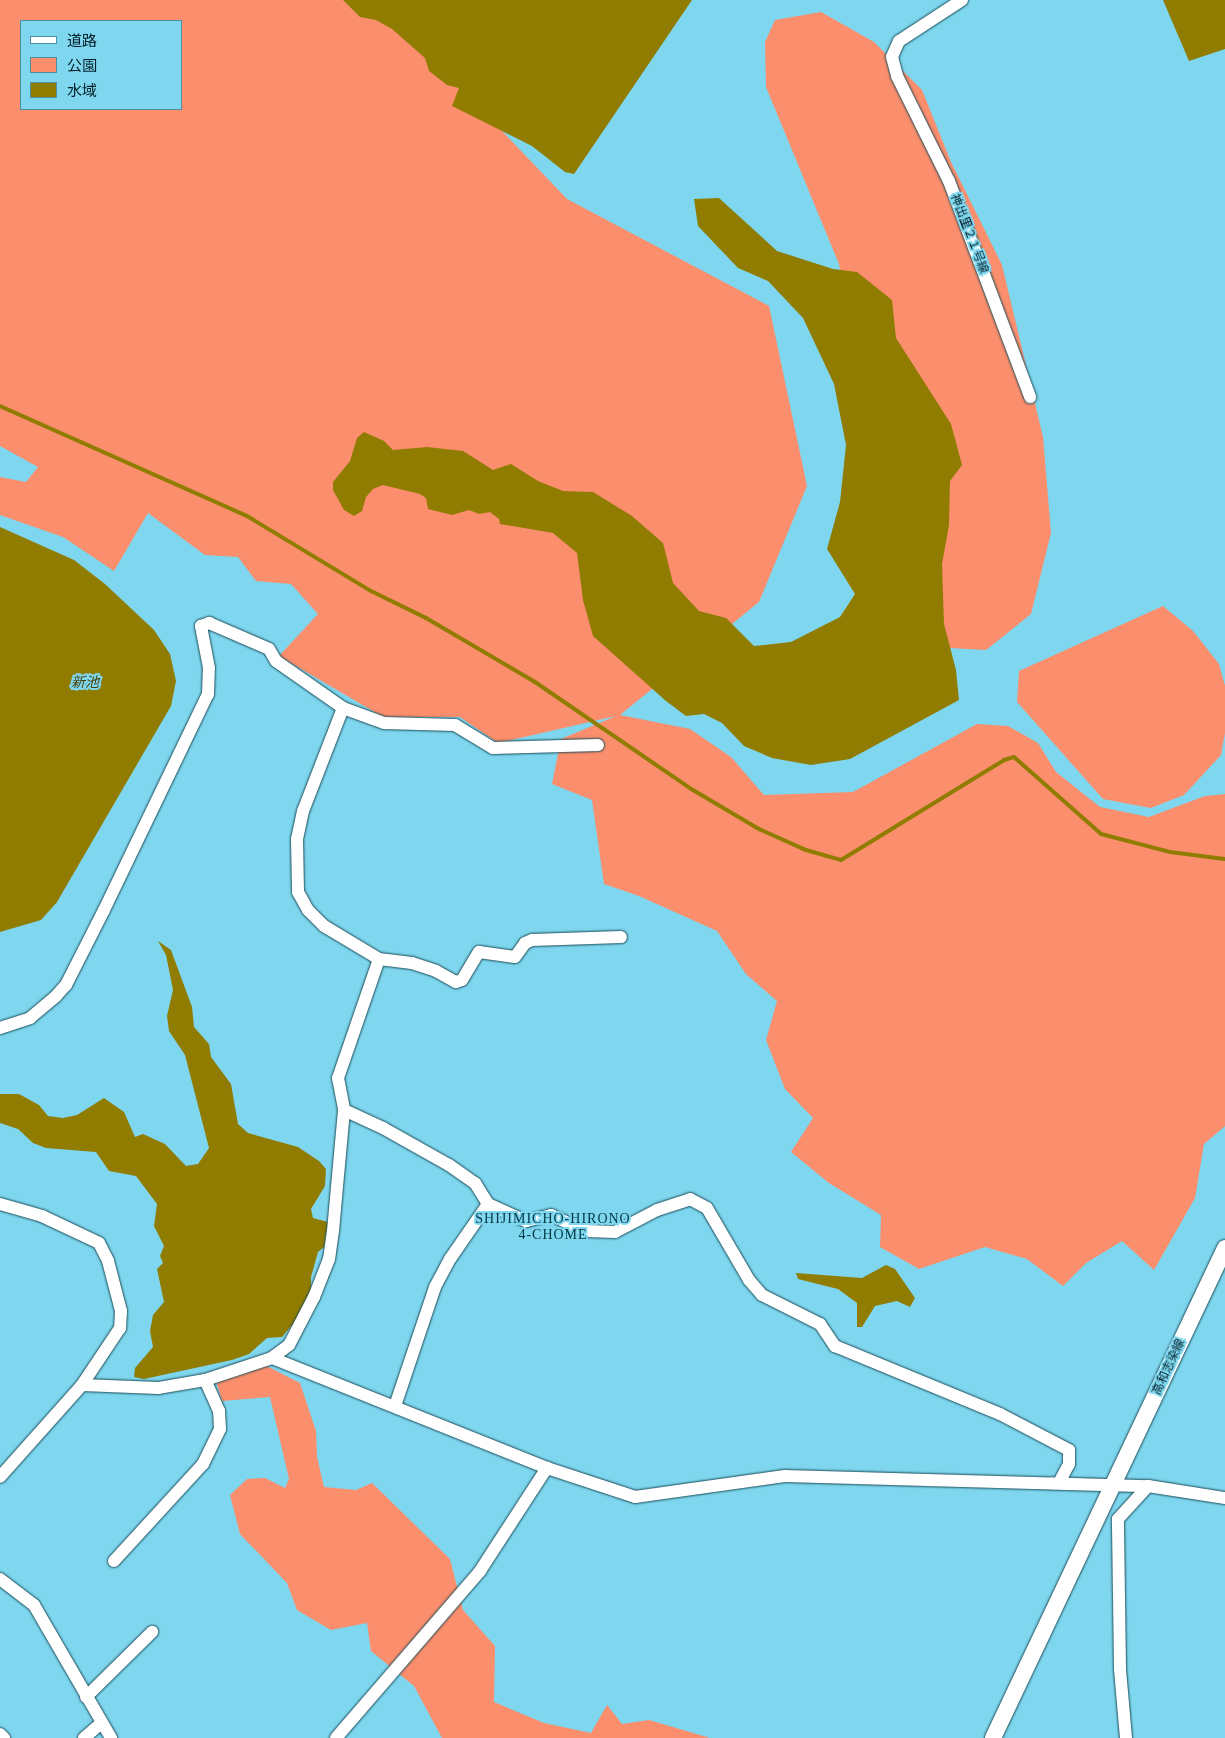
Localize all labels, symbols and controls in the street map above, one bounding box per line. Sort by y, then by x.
legend [20,20,182,110]
text: 道路 [67,33,97,49]
text: 公園 [67,58,97,74]
text: 水域 [67,83,97,99]
street label: 神出里２１号線 [947,192,991,276]
water label: 新池 [71,675,99,691]
district label: SHIJIMICHO-HIRONO 4-CHOME [473,1211,633,1244]
street label: 高和志染線 [1150,1337,1188,1397]

